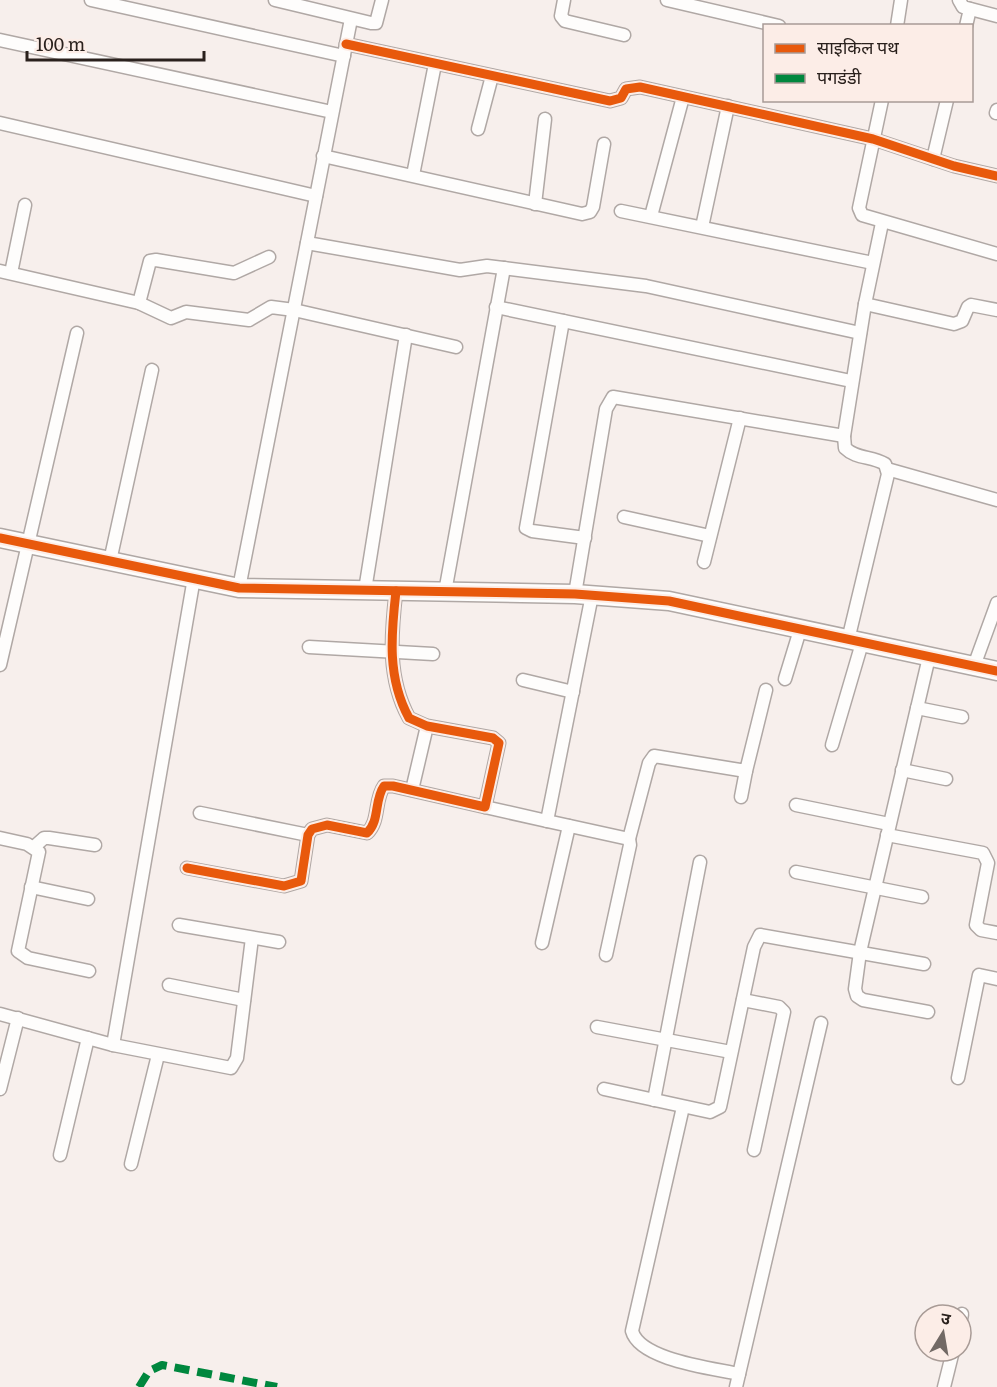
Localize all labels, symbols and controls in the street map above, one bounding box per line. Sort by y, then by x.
scale bar [27,24,204,62]
legend [763,24,973,102]
text: 100 m [36,30,85,57]
text: साइकिल पथ [817,33,899,60]
text: पगडंडी [817,63,862,90]
north arrow [913,1303,973,1363]
text: उ [939,1305,954,1330]

